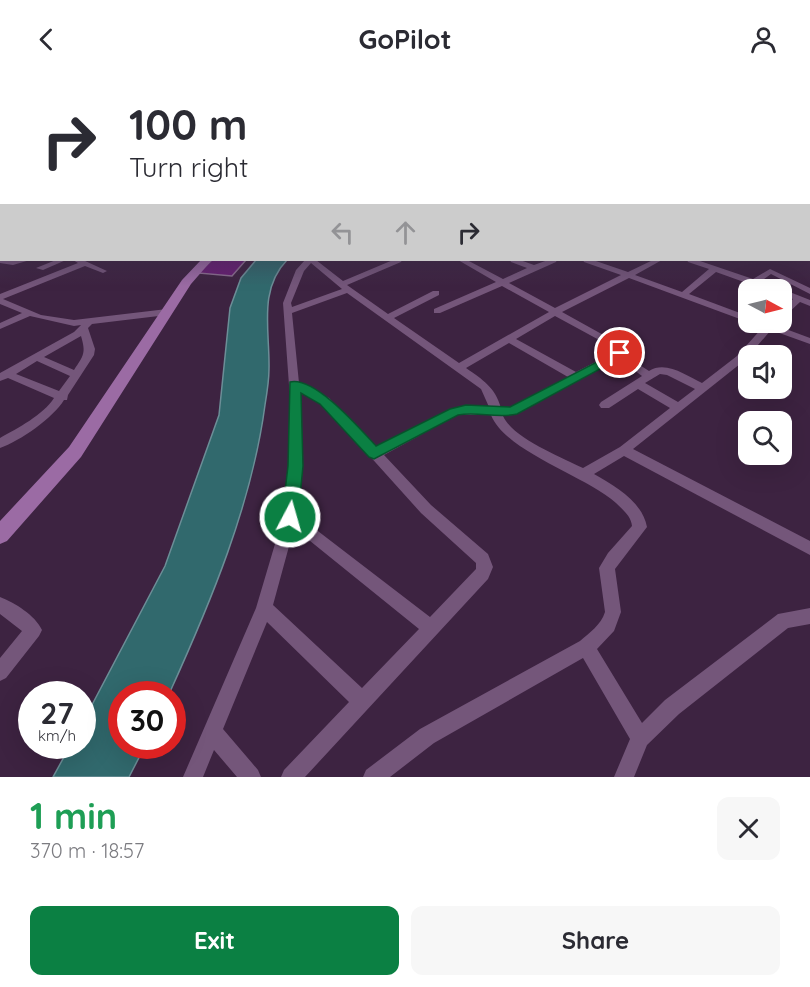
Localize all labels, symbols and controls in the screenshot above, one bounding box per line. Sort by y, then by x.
text: GoPilot [358,22,452,56]
icon: back [30,23,63,56]
icon: person [747,23,780,56]
text: 100 m [129,98,247,151]
icon: right [30,102,108,180]
text: Turn right [129,150,248,184]
icon: left [326,216,359,249]
icon: ahead [389,216,422,249]
icon: right [452,216,485,249]
north arrow [738,279,792,333]
map controls [738,279,792,465]
pin [594,327,645,378]
icon: arrive [603,336,636,369]
button: sound [738,345,792,399]
button: search [738,411,792,465]
position arrow [258,485,322,549]
speed limit sign: 30 [108,681,186,759]
text: 27 [40,694,74,732]
text: km/h [38,726,76,745]
text: 1 min [30,793,117,838]
button: close [717,797,780,860]
text: 370 m · 18:57 [30,838,144,863]
button: Exit [30,906,399,975]
button: Share [411,906,780,975]

